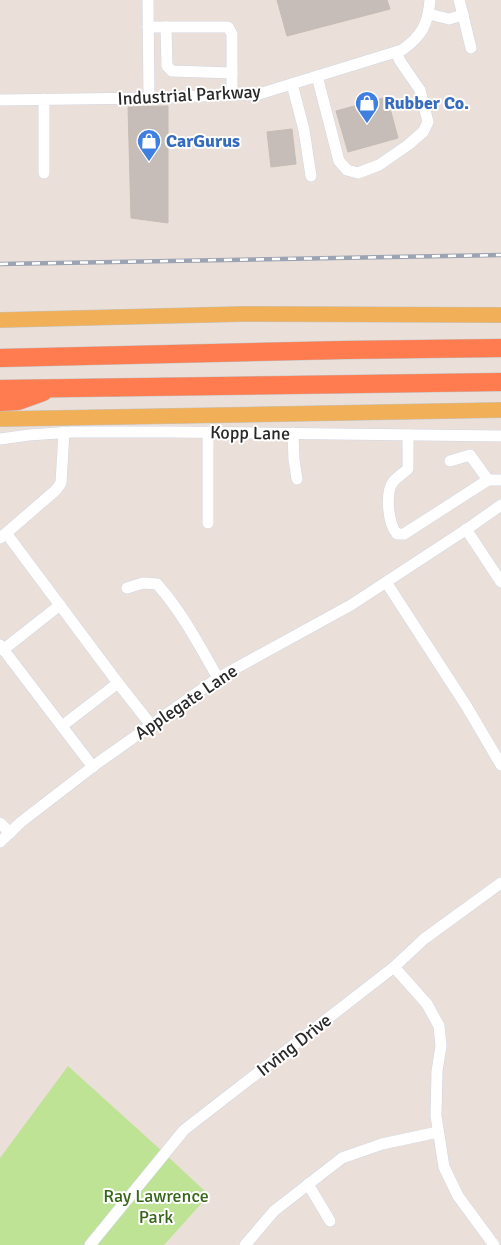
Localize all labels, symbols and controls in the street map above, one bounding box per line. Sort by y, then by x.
street label: Industrial Parkway [117,80,262,110]
shop icon: Rubber Co. [354,90,380,124]
place label: Rubber Co. [384,92,469,114]
shop icon: CarGurus [136,128,162,162]
place label: CarGurus [166,130,240,152]
street label: Kopp Lane [210,421,290,445]
street label: Applegate Lane [131,660,241,744]
street label: Irving Drive [252,1009,336,1081]
park label: Ray Lawrence Park [103,1185,209,1228]

